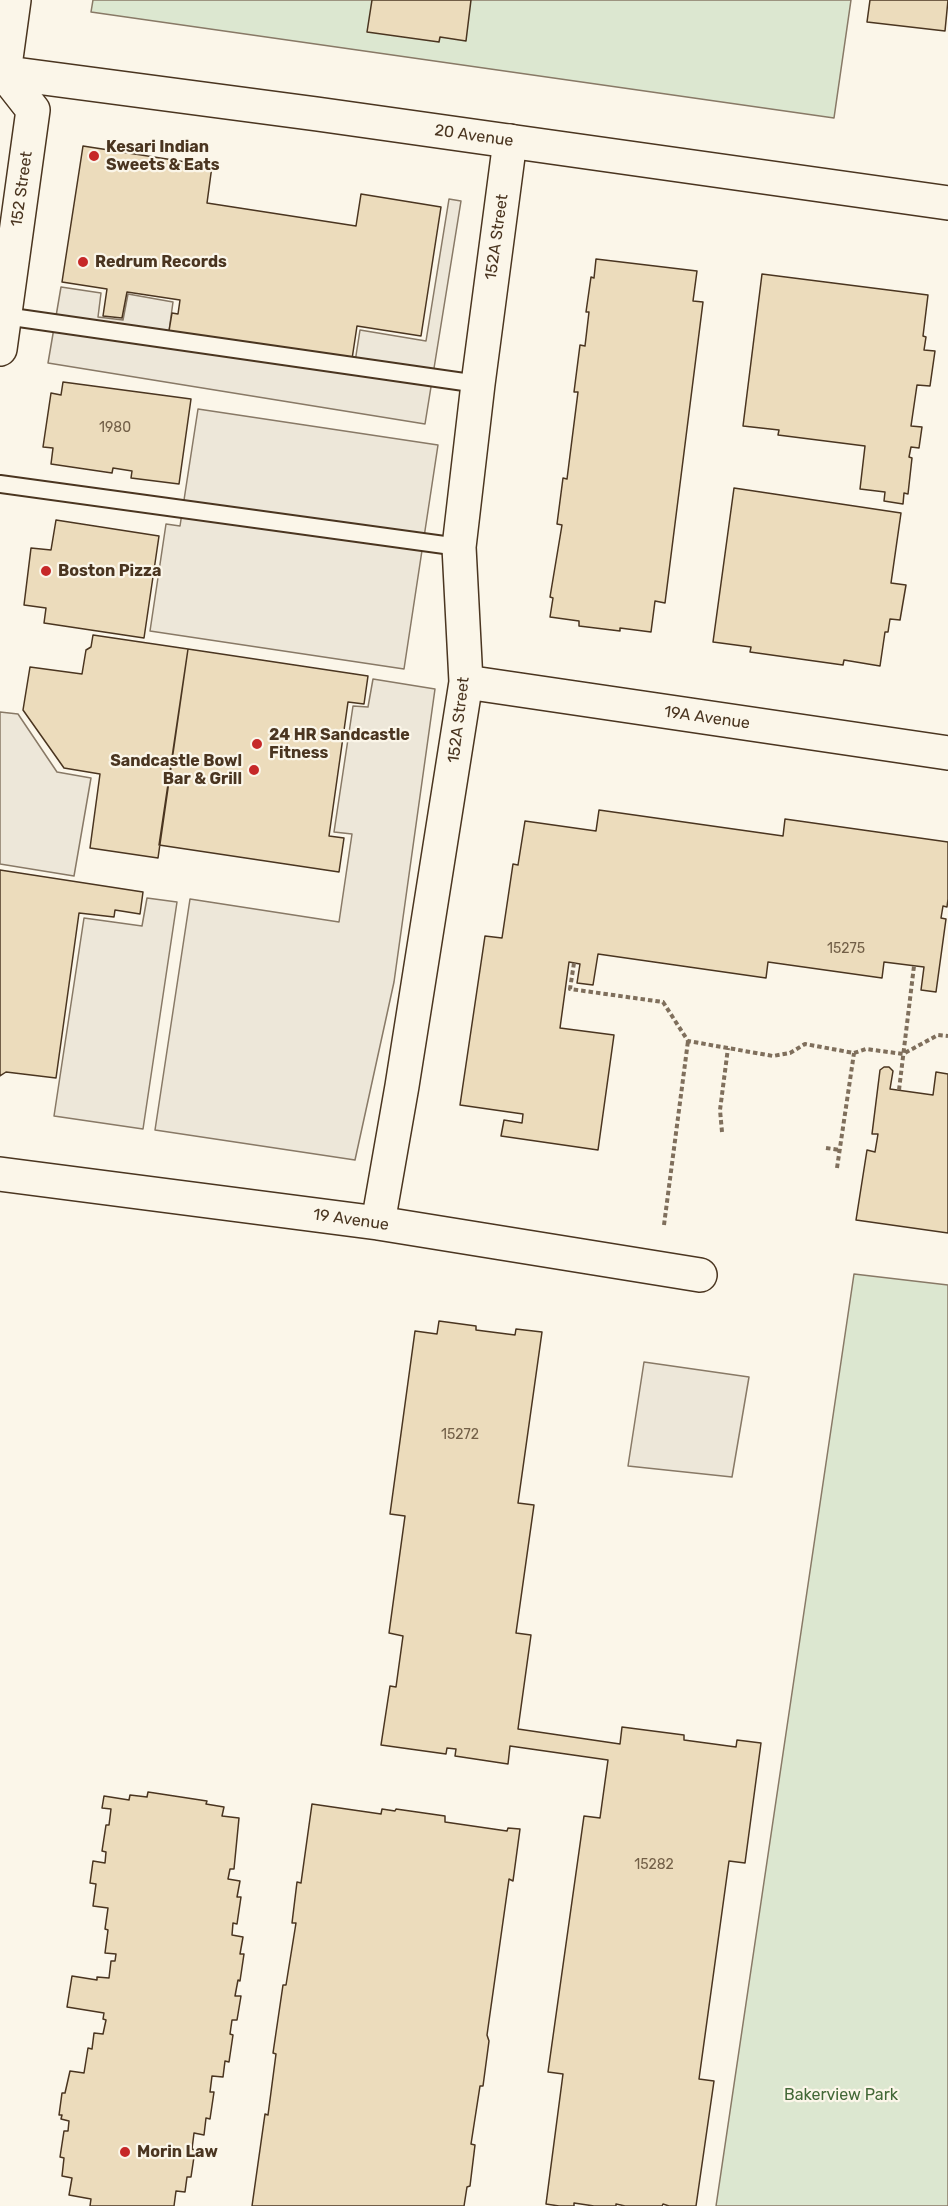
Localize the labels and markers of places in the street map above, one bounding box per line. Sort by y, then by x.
place label: Kesari Indian Sweets & Eats [106,137,220,175]
marker: Kesari Indian Sweets & Eats [87,149,101,163]
place label: Redrum Records [95,252,227,272]
marker: Redrum Records [76,255,90,269]
place label: Boston Pizza [58,561,161,581]
marker: Boston Pizza [39,564,53,578]
place label: 24 HR Sandcastle Fitness [269,725,410,763]
marker: 24 HR Sandcastle Fitness [250,737,264,751]
place label: Sandcastle Bowl Bar & Grill [110,751,242,789]
marker: Sandcastle Bowl Bar & Grill [247,763,261,777]
place label: Morin Law [137,2142,218,2162]
marker: Morin Law [118,2145,132,2159]

